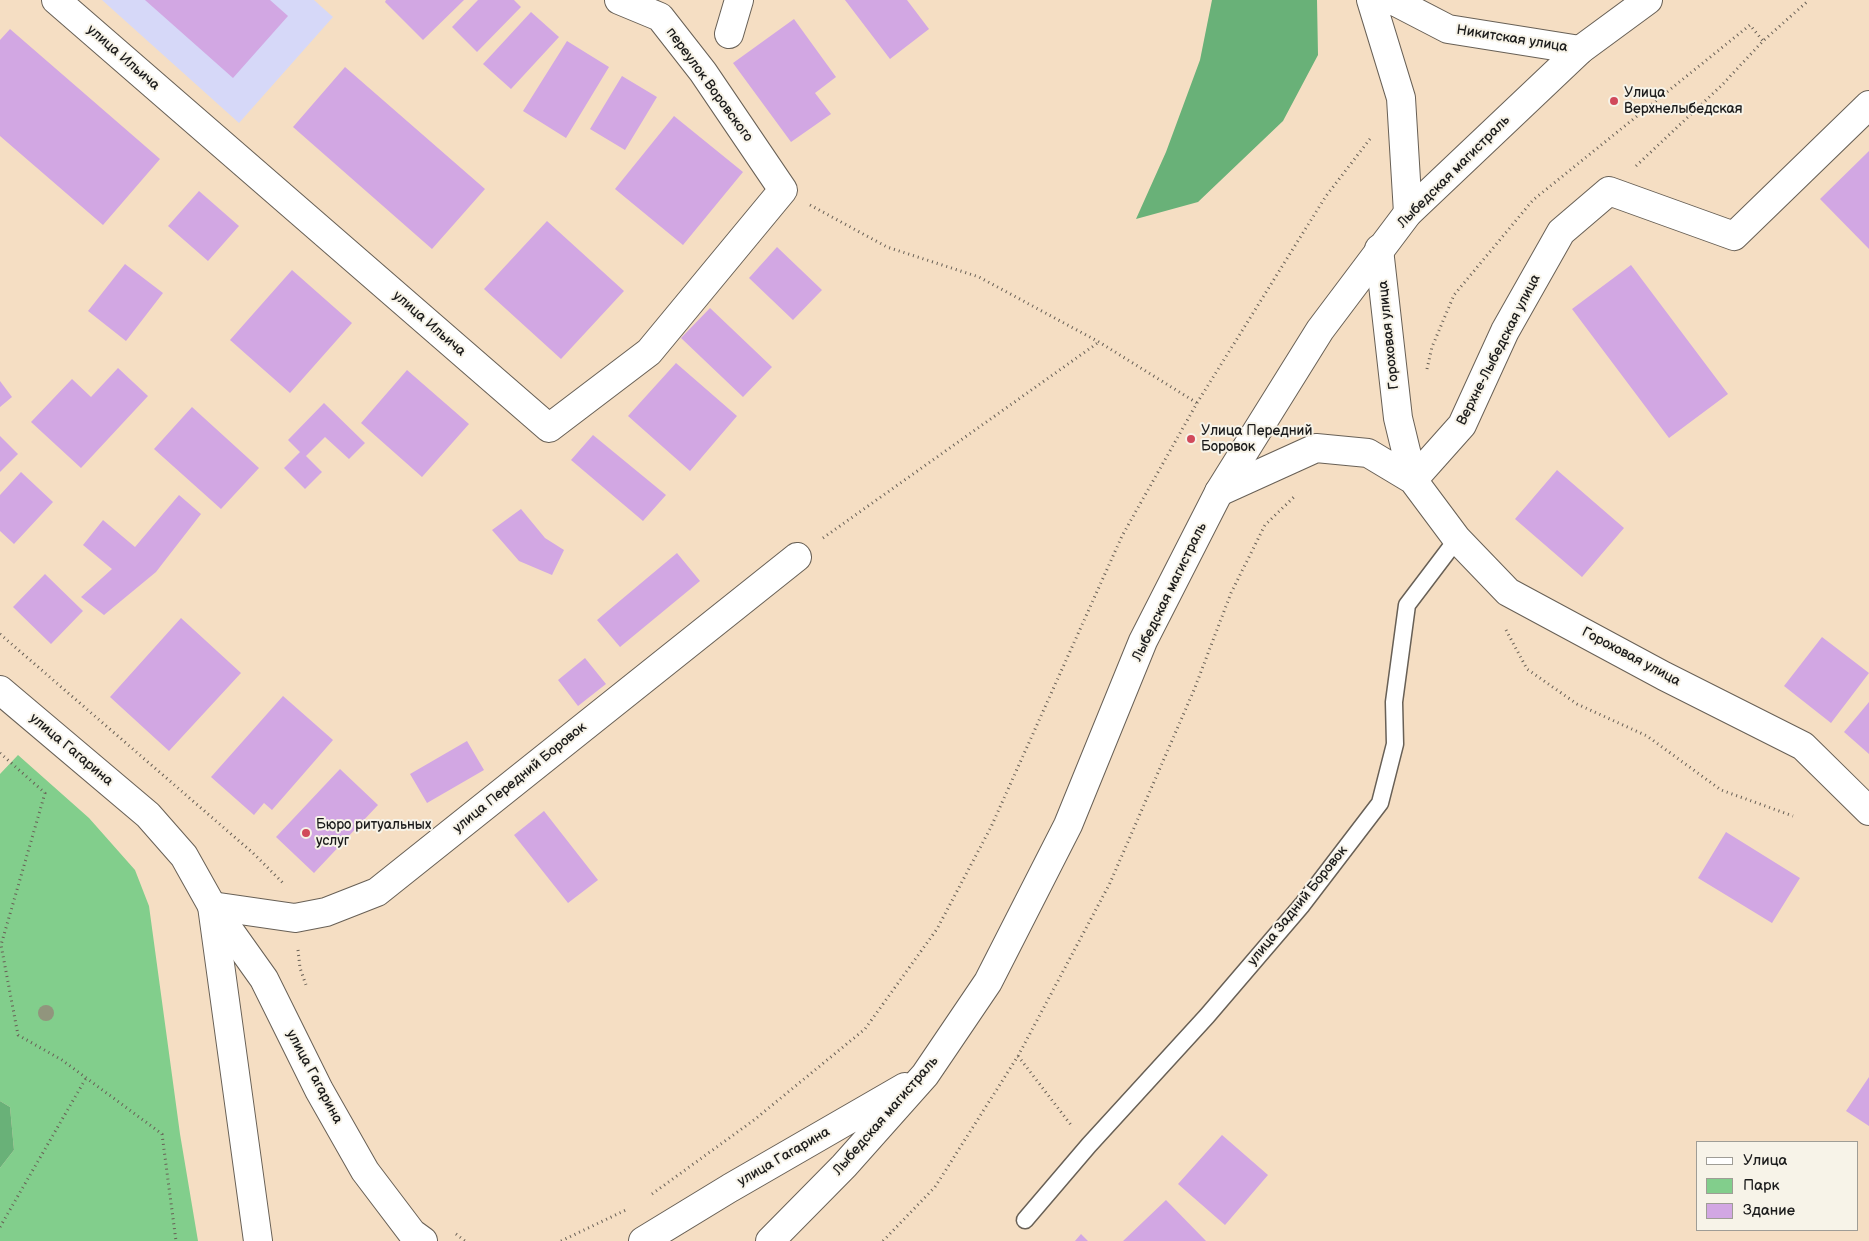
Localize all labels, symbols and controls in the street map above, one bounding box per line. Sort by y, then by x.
street label: улица Ильича [83,22,163,94]
street label: Никитская улица [1455,22,1569,56]
street label: переулок Воровского [662,25,756,145]
place label: Улица Верхнелыбедская [1624,85,1743,118]
marker: Улица Верхнелыбедская [1608,95,1620,107]
street label: Лыбедская магистраль [1394,112,1514,232]
street label: Верхне-Лыбедская улица [1454,272,1544,428]
street label: Гороховая улица [1375,280,1403,390]
street label: улица Ильича [389,288,469,360]
place label: Улица Передний Боровок [1201,423,1312,456]
marker: Улица Передний Боровок [1185,433,1197,445]
street label: Лыбедская магистраль [1129,520,1211,664]
street label: Гороховая улица [1579,624,1683,690]
street label: улица Гагарина [26,710,116,790]
street label: улица Передний Боровок [450,719,590,837]
place label: Бюро ритуальных услуг [316,817,431,850]
marker: Бюро ритуальных услуг [300,827,312,839]
street label: улица Задний Боровок [1244,843,1352,969]
street label: улица Гагарина [282,1027,346,1127]
street label: Лыбедская магистраль [830,1053,942,1179]
street label: улица Гагарина [735,1124,833,1190]
legend [1696,1141,1859,1231]
text: Улица [1743,1151,1787,1170]
text: Парк [1743,1176,1780,1195]
text: Здание [1743,1201,1795,1220]

